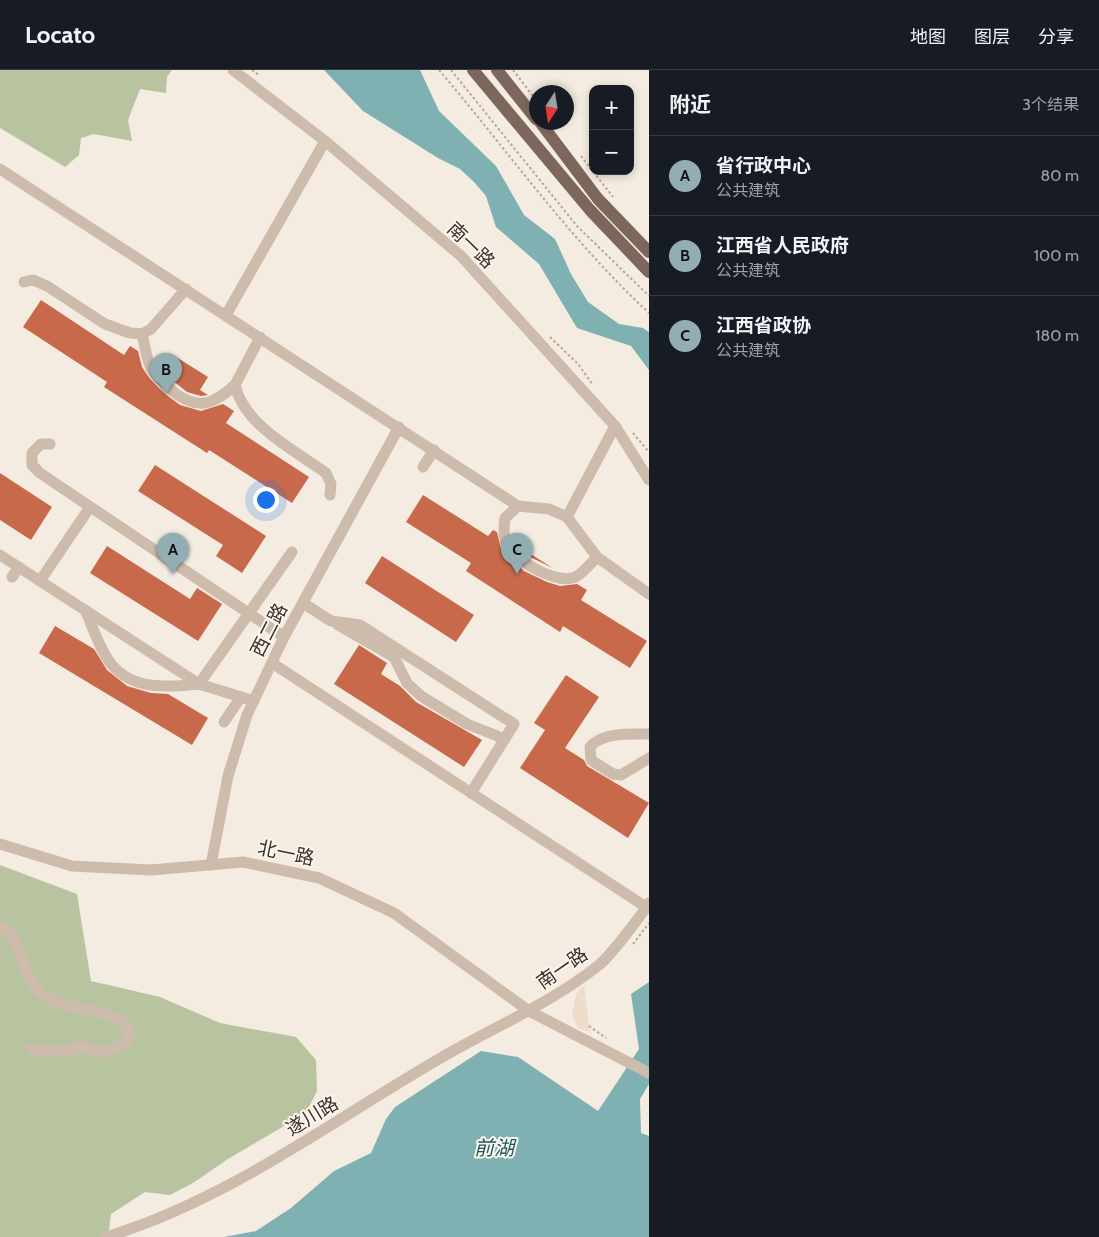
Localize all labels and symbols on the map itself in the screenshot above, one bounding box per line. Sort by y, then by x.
north arrow [529,85,574,130]
street label: 南一路 [443,217,499,273]
pin: B [150,353,182,394]
your location [253,487,279,513]
pin: A [157,533,189,574]
pin: C [501,533,533,574]
street label: 西二路 [246,599,292,661]
street label: 北一路 [256,836,316,870]
street label: 南一路 [532,942,592,994]
street label: 遂川路 [282,1091,342,1141]
water label: 前湖 [474,1136,517,1160]

